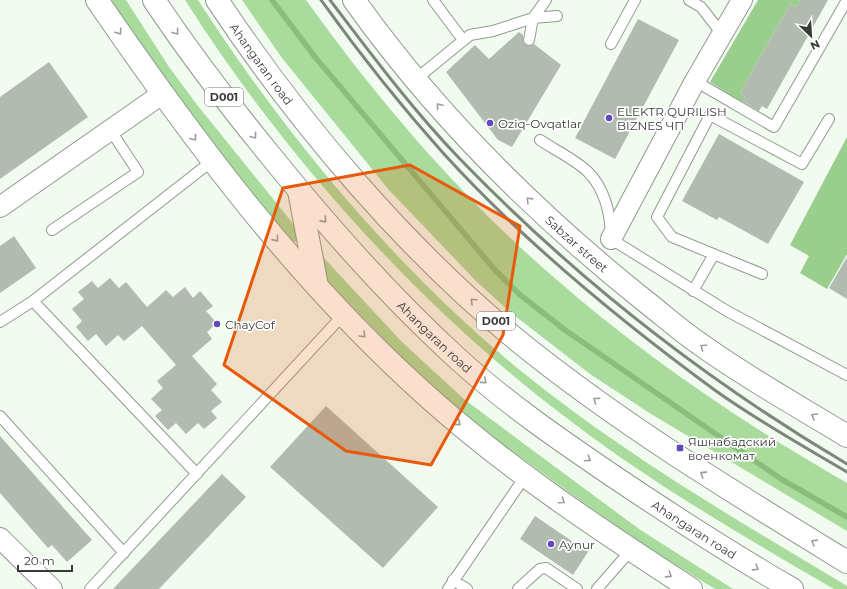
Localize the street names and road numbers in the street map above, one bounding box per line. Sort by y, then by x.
street label: Ahangaran road [227,20,297,108]
road number: D001 [205,88,243,106]
street label: Sabzar street [543,212,611,275]
street label: Ahangaran road [394,297,475,376]
road number: D001 [477,312,515,330]
street label: Ahangaran road [649,497,739,562]

